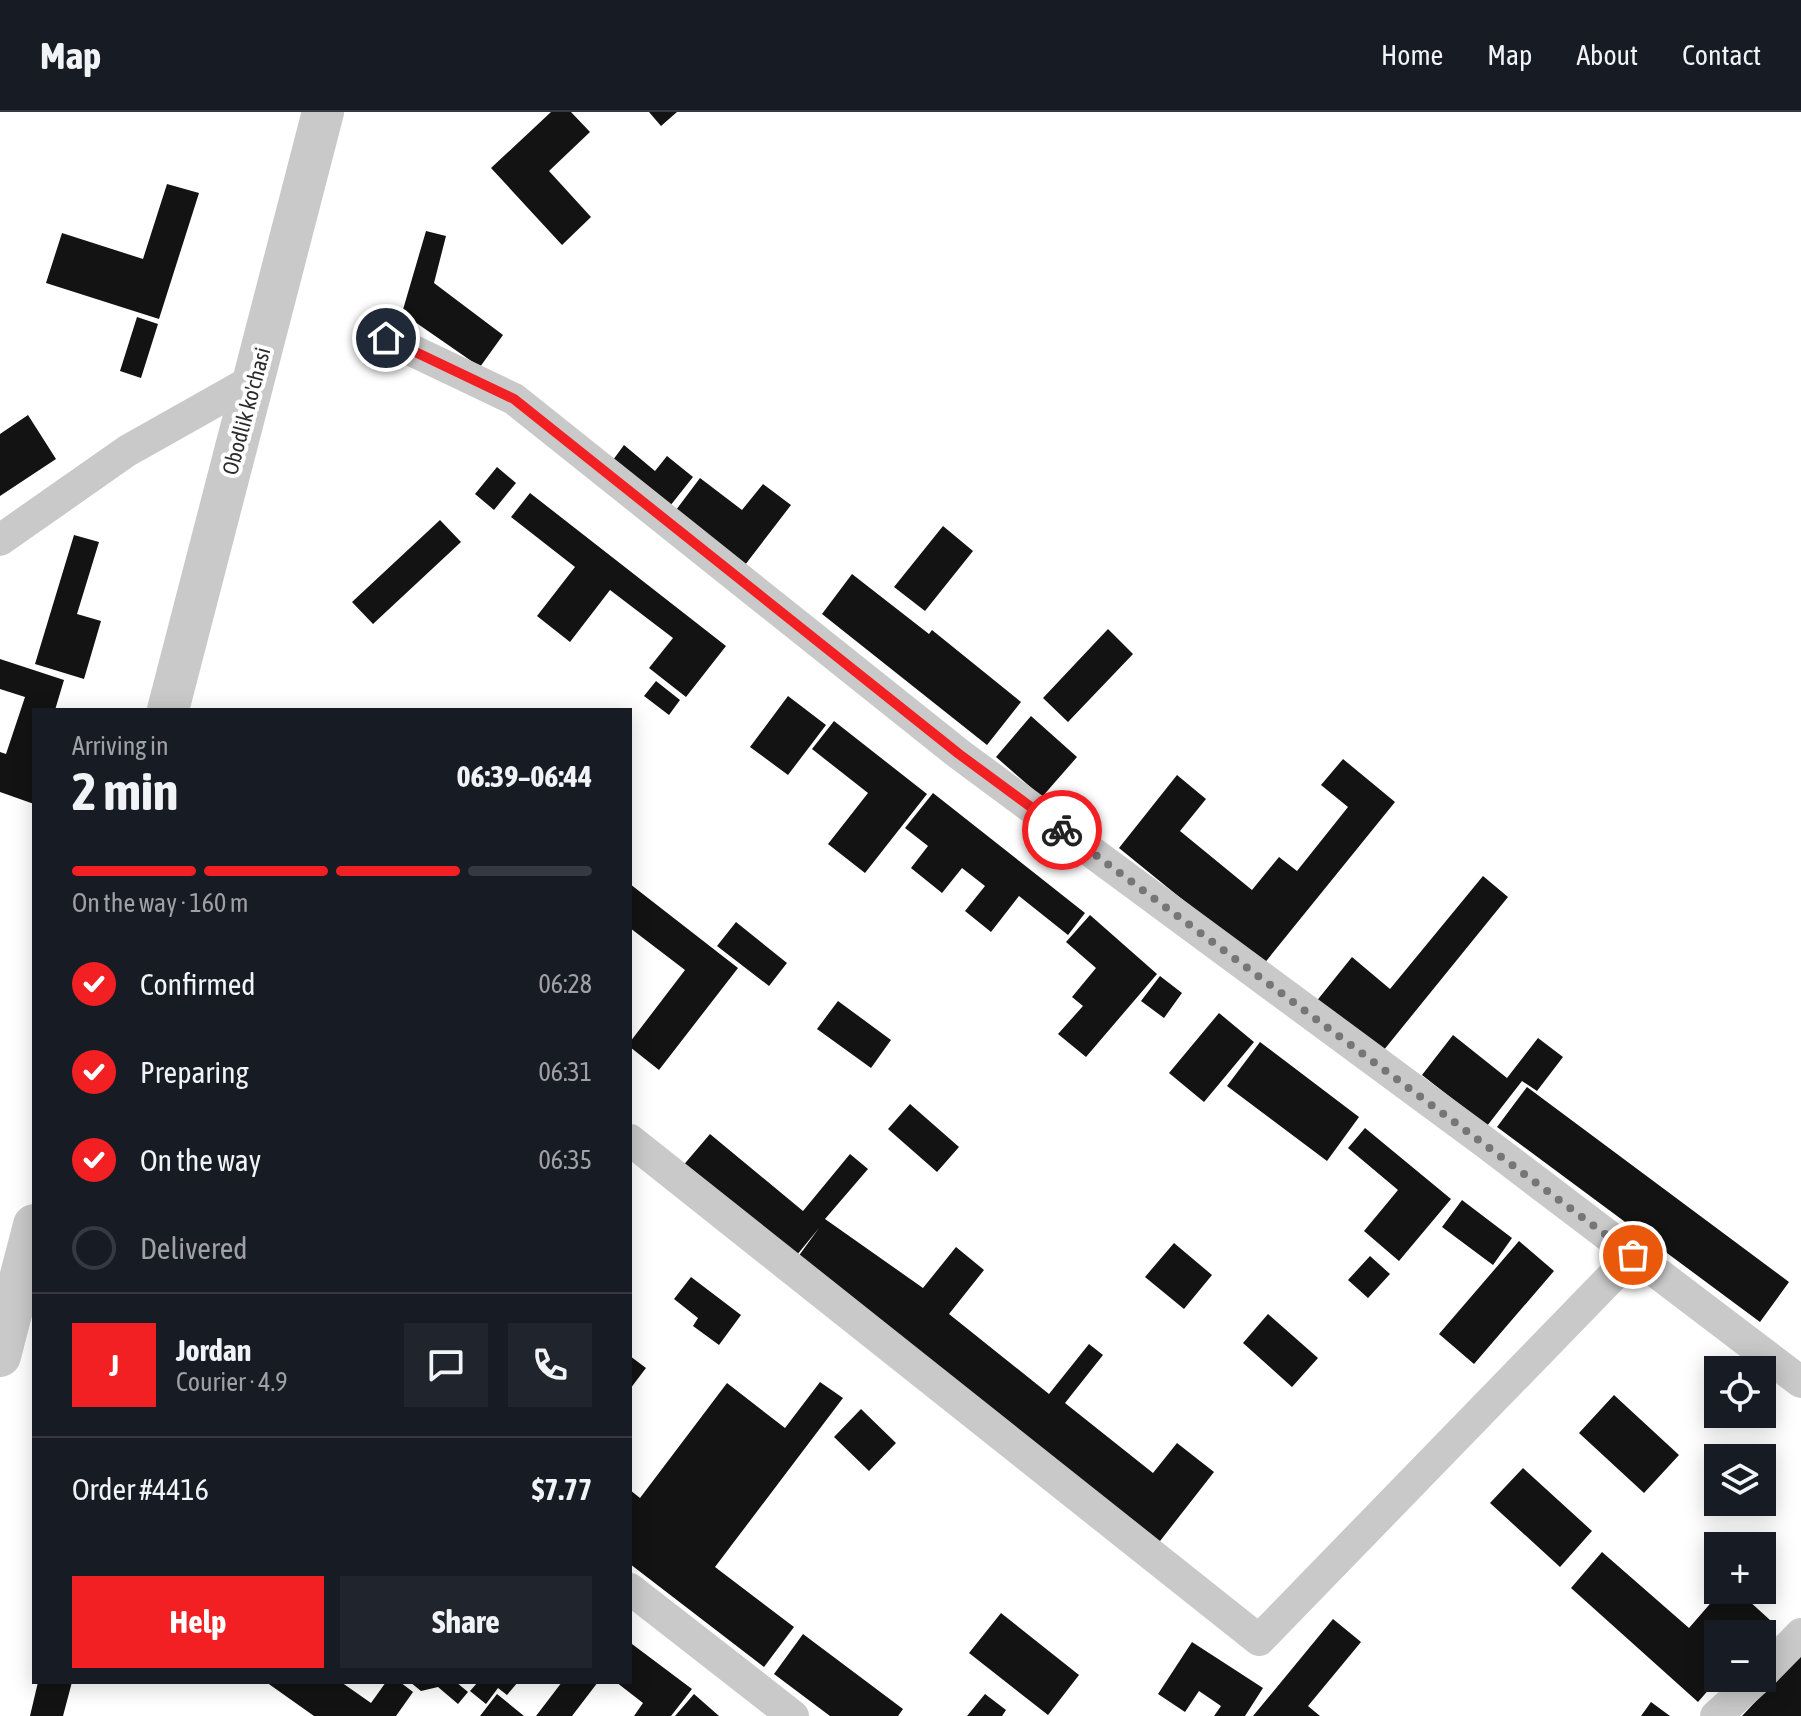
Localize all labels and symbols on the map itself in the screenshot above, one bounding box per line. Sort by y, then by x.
pin [352,304,420,372]
street label: Obodlik ko'chasi [216,344,276,478]
courier [1022,790,1102,870]
pin [1599,1221,1667,1289]

